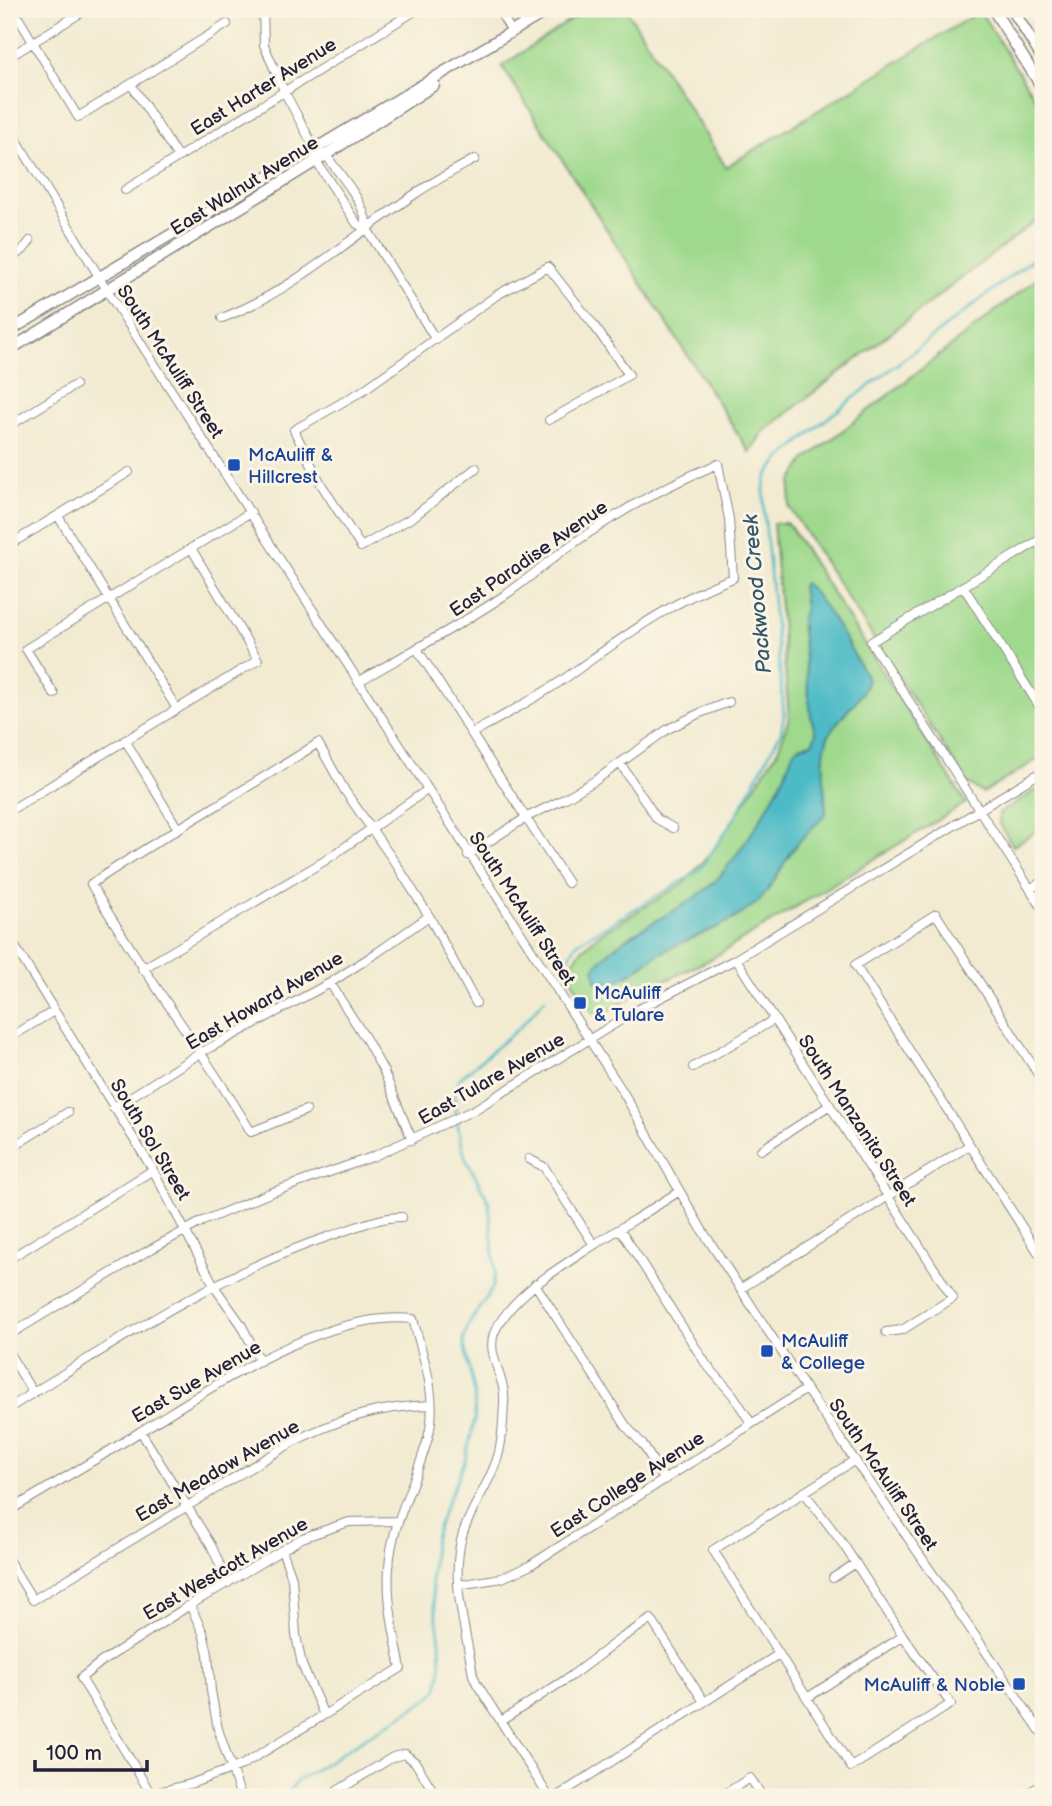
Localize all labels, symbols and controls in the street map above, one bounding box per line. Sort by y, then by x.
street label: East Harter Avenue [187,33,341,141]
street label: East Walnut Avenue [167,131,323,241]
street label: South McAuliff Street [111,281,228,443]
place label: McAuliff & Hillcrest [248,444,333,489]
marker: McAuliff & Hillcrest [226,457,242,473]
street label: East Paradise Avenue [445,496,612,622]
water label: Packwood Creek [738,513,777,675]
street label: South McAuliff Street [463,828,580,990]
street label: East Howard Avenue [182,947,348,1056]
place label: McAuliff & Tulare [594,982,664,1027]
marker: McAuliff & Tulare [572,995,588,1011]
street label: East Tulare Avenue [414,1028,569,1131]
street label: South Manzanita Street [793,1031,921,1211]
street label: South Sol Street [105,1075,195,1205]
place label: McAuliff & College [781,1330,865,1375]
street label: East Sue Avenue [128,1336,266,1429]
marker: McAuliff & College [759,1343,775,1359]
street label: South McAuliff Street [823,1394,942,1555]
street label: East Meadow Avenue [132,1415,304,1528]
street label: East College Avenue [547,1427,709,1544]
street label: East Westcott Avenue [139,1513,312,1626]
place label: McAuliff & Noble [863,1674,1005,1697]
marker: McAuliff & Noble [1011,1676,1027,1692]
scale bar [35,1729,147,1773]
text: 100 m [46,1741,102,1766]

